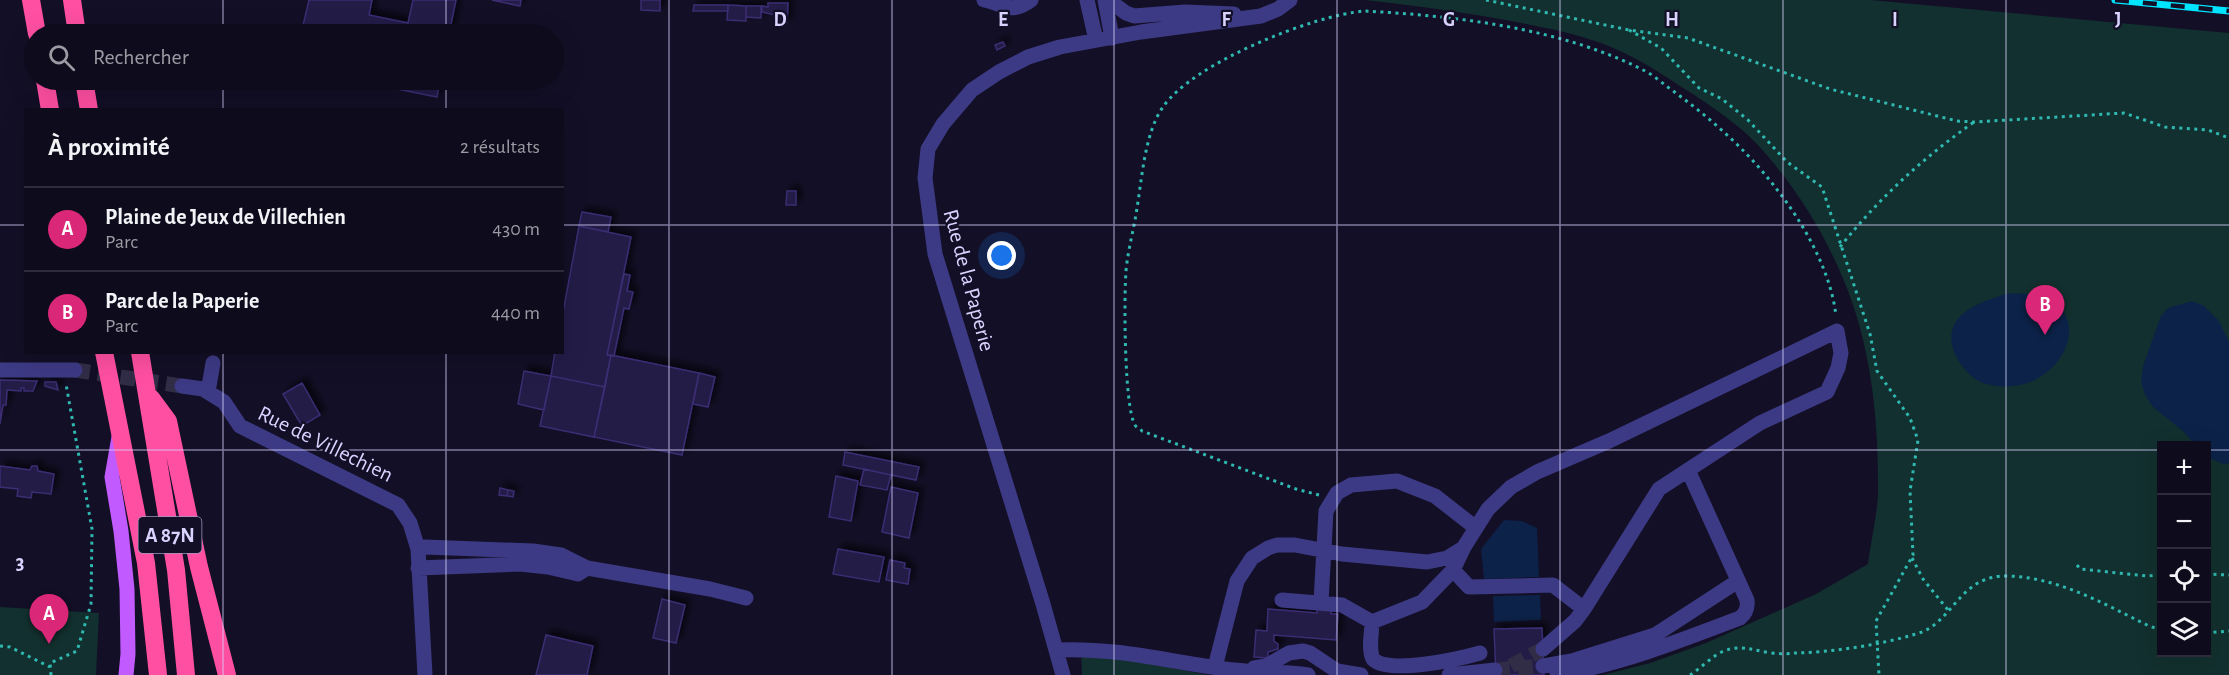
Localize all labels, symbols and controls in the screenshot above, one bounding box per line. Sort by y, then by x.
text: D [773,10,787,30]
text: E [998,10,1008,30]
text: F [1221,10,1231,30]
text: G [1443,10,1455,30]
text: H [1665,10,1679,30]
text: I [1892,10,1898,30]
text: J [2115,10,2121,30]
search box [24,24,564,90]
icon: search [45,41,78,74]
text: Rechercher [93,46,189,68]
text: À proximité [48,134,170,160]
text: 2 résultats [460,137,540,157]
text: Plaine de Jeux de Villechien [105,206,346,228]
street label: Rue de la Paperie [940,207,999,354]
text: A [62,219,74,239]
text: 430 m [492,219,540,239]
text: Parc [105,232,138,252]
your location [987,241,1016,270]
pin: B [2026,286,2064,335]
text: Parc de la Paperie [105,290,259,312]
text: B [62,303,73,323]
text: 440 m [491,303,540,323]
text: Parc [105,316,138,336]
street label: Rue de Villechien [255,402,397,486]
map controls [2157,441,2211,657]
button: + [2157,441,2211,495]
button: − [2157,495,2211,549]
road number: A 87N [138,517,201,553]
button: locate [2157,549,2211,603]
text: 3 [16,553,24,573]
pin: A [29,594,68,644]
button: layers [2157,603,2211,657]

